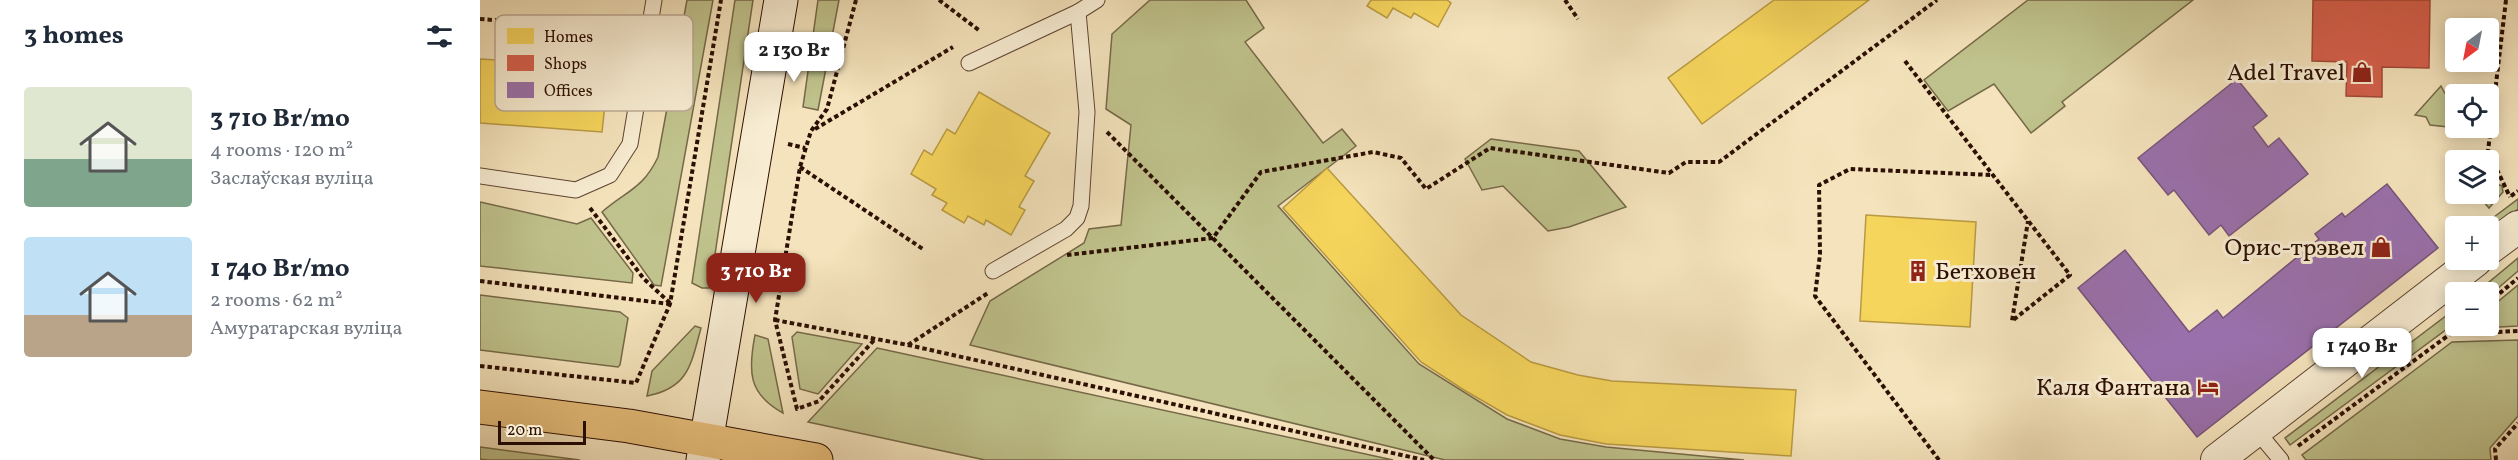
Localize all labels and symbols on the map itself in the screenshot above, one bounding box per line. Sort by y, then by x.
legend [495,15,693,111]
north arrow [2445,18,2499,72]
text: Homes [544,27,593,49]
pin: 2 130 Br [732,32,856,83]
text: Shops [544,54,587,76]
place label: Adel Travel [2227,57,2345,91]
shop icon: Adel Travel [2350,60,2374,84]
text: Offices [544,81,593,103]
place label: Орис-трэвел [2225,232,2364,266]
shop icon: Орис-трэвел [2369,235,2393,259]
pin: 3 710 Br [694,253,818,304]
place label: Бетховен [1935,256,2036,290]
building icon: Бетховен [1906,259,1930,283]
pin: 1 740 Br [2300,328,2424,379]
place label: Каля Фантана [2036,372,2191,406]
hotel icon: Каля Фантана [2196,375,2220,399]
scale bar [498,418,586,446]

